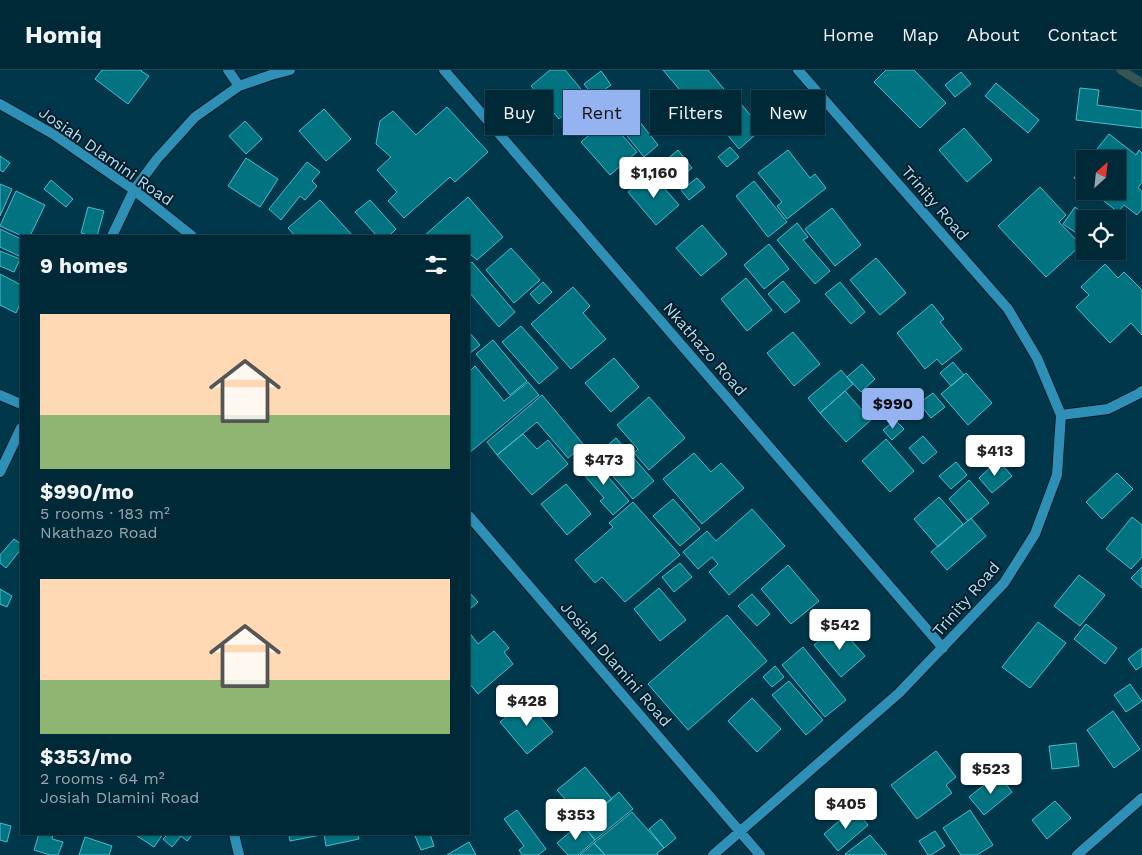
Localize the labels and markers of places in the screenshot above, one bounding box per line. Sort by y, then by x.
pin: $1,160 [613,156,695,199]
pin: $990 [863,388,923,430]
pin: $413 [965,434,1025,477]
pin: $473 [574,444,634,486]
pin: $542 [810,608,870,651]
pin: $428 [497,684,557,727]
pin: $523 [961,752,1021,795]
pin: $405 [816,788,876,830]
pin: $353 [546,798,606,841]

